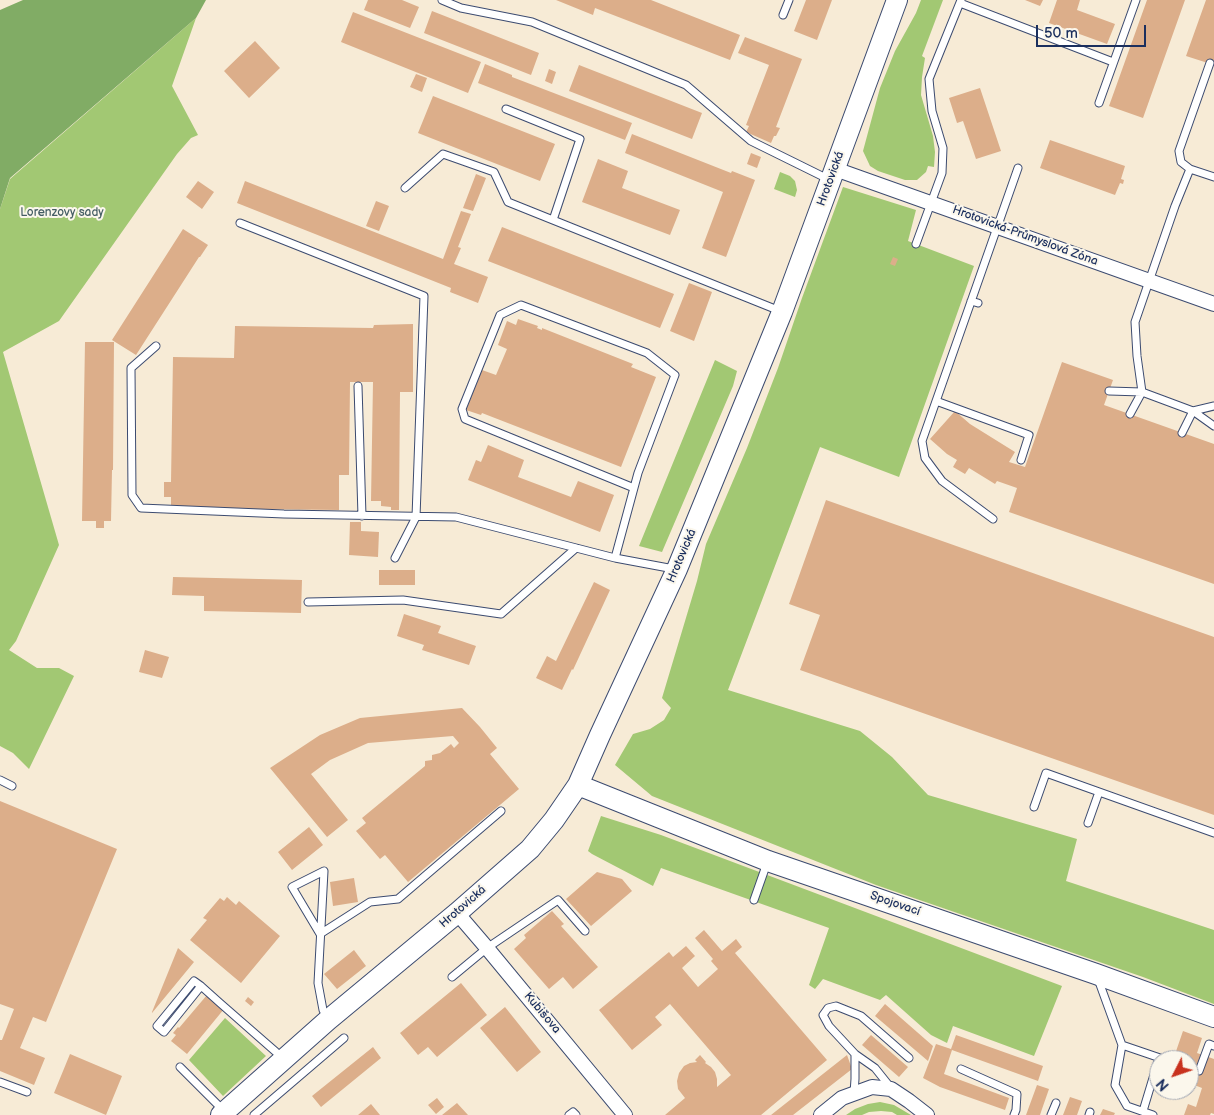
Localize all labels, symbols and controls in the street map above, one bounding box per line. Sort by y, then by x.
scale bar [1039,15,1149,47]
text: 50 m [1044,24,1078,43]
street label: Hrotovická [814,150,848,208]
street label: Hrotovická-Průmyslová Zóna [950,203,1100,269]
park label: Lorenzovy sady [20,206,104,220]
street label: Hrotovická [664,527,700,585]
street label: Hrotovická [437,883,489,931]
street label: Spojovací [868,889,922,919]
street label: Kubišova [521,989,563,1037]
north arrow [1149,1050,1199,1100]
text: N [1153,1075,1173,1094]

